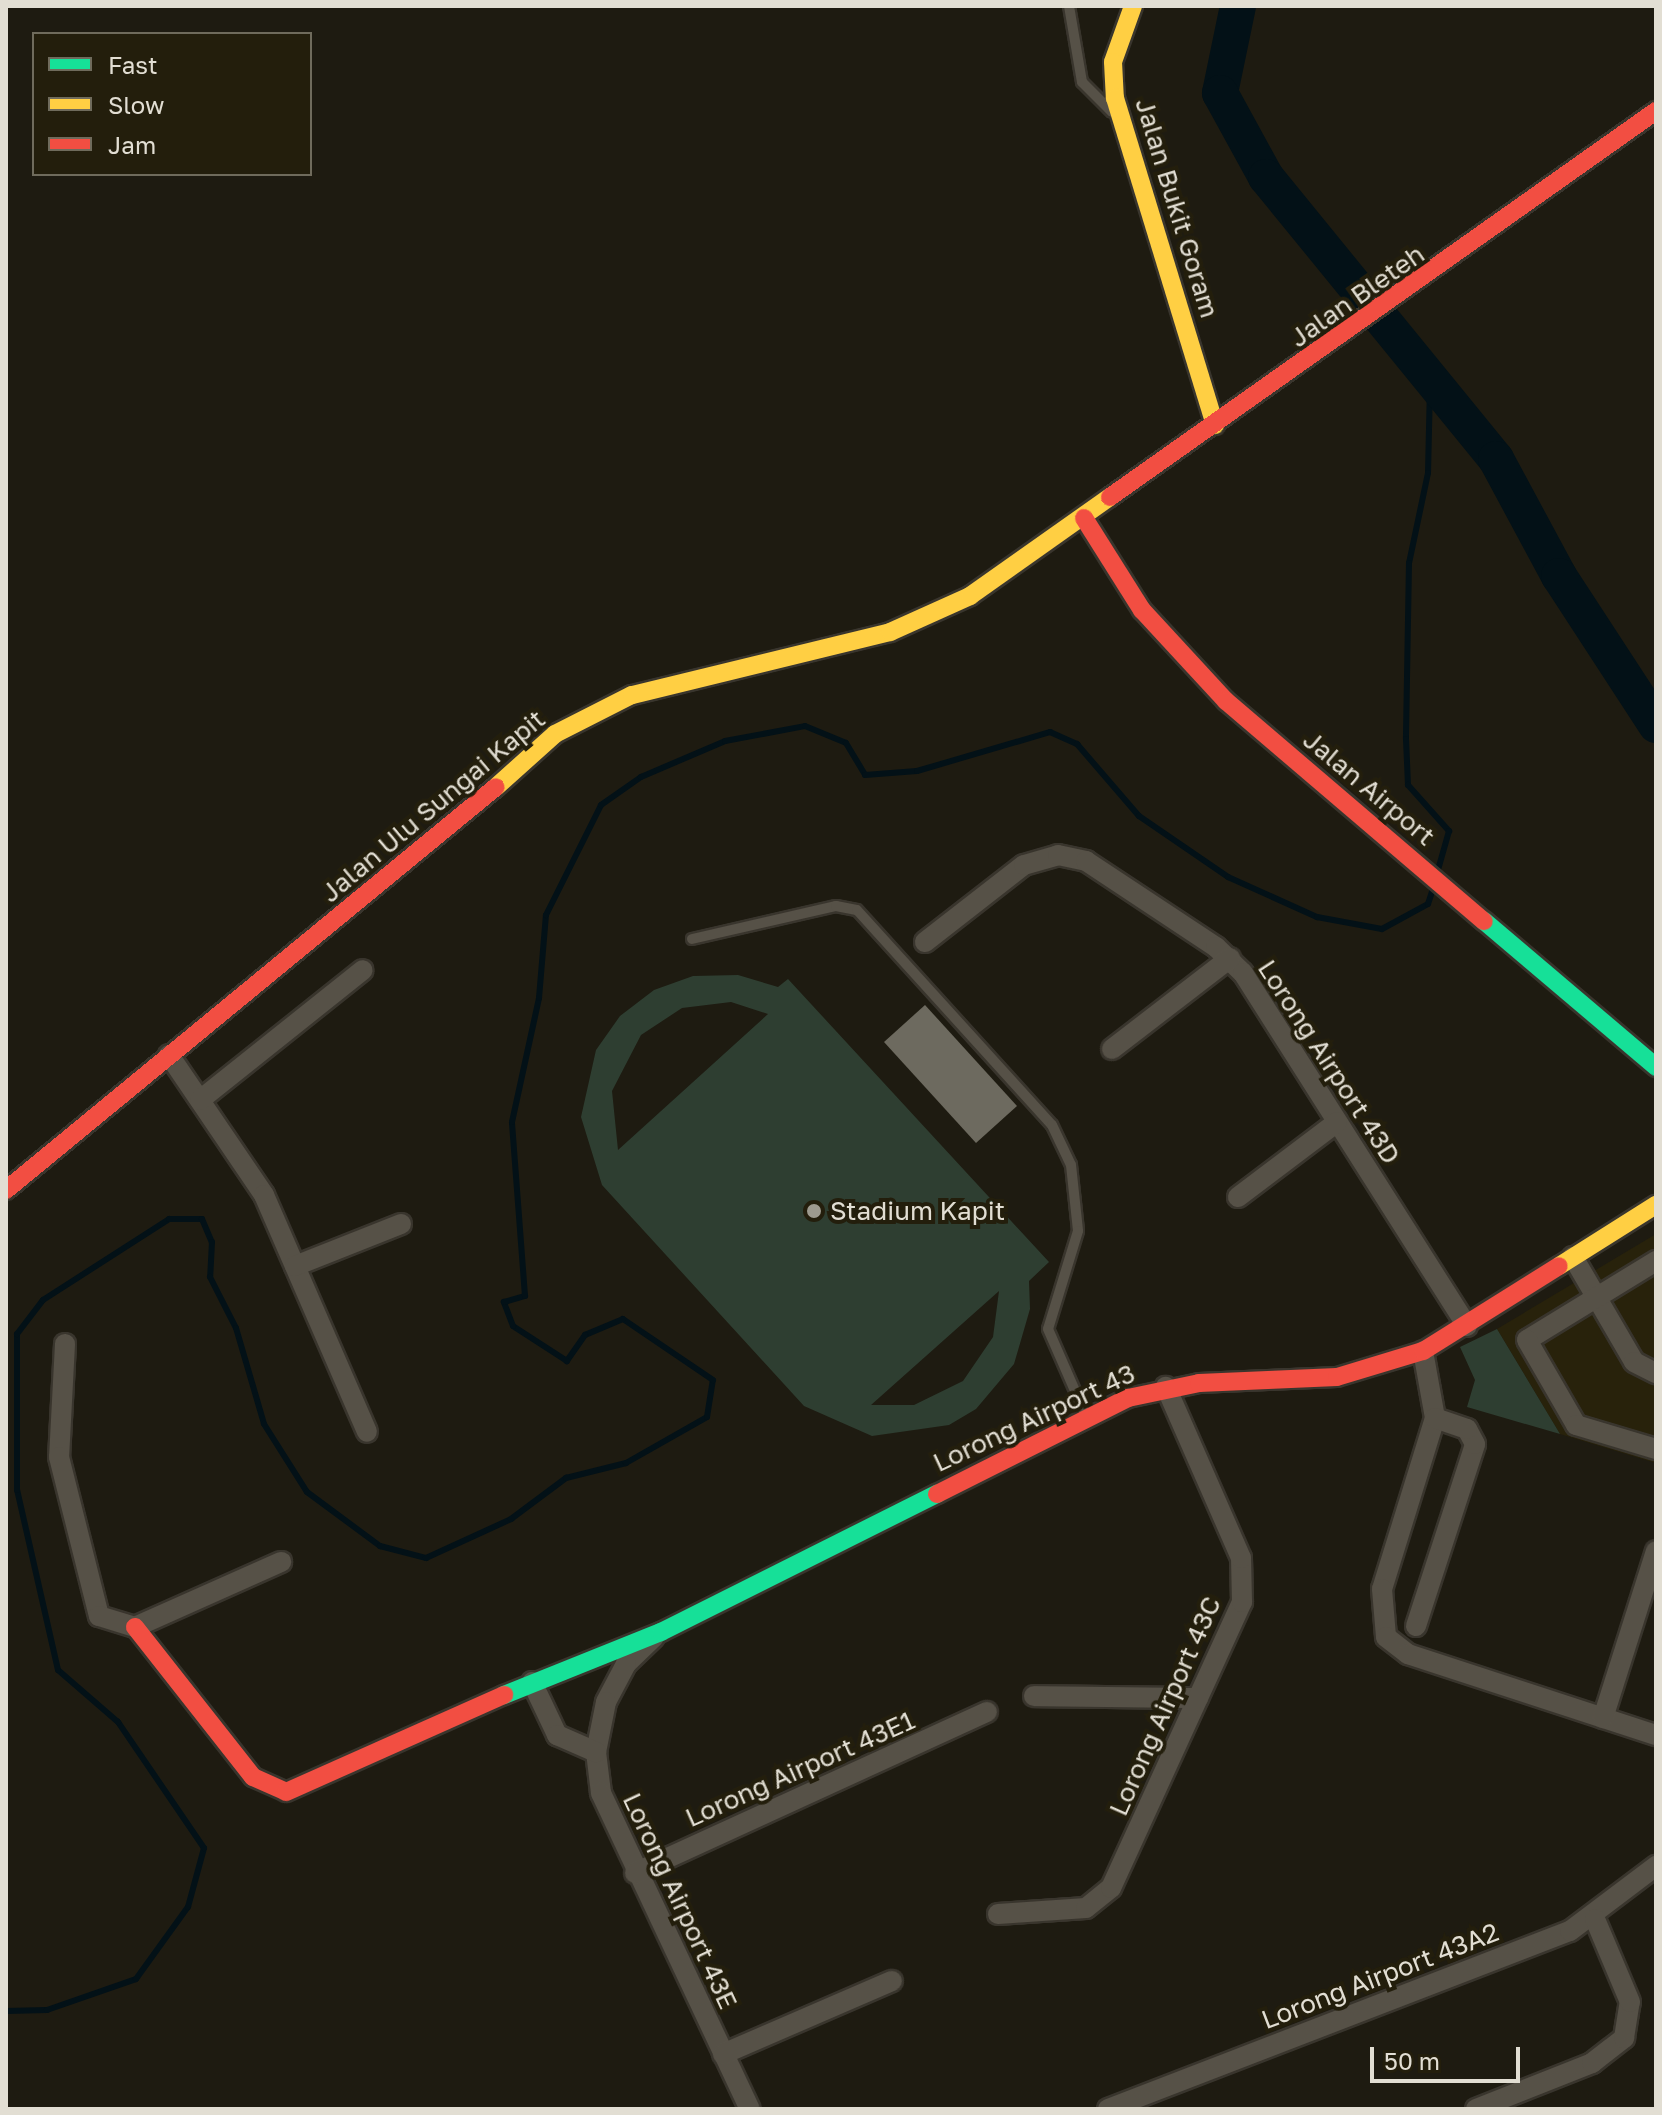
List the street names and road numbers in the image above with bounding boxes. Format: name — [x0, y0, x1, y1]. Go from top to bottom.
street label: Jalan Bukit Goram — [1129, 94, 1225, 322]
street label: Jalan Bleteh — [1284, 238, 1430, 354]
street label: Jalan Ulu Sungai Kapit — [315, 703, 551, 909]
street label: Jalan Airport — [1297, 724, 1441, 852]
street label: Lorong Airport 43D — [1251, 954, 1407, 1170]
street label: Lorong Airport 43 — [928, 1358, 1140, 1478]
street label: Lorong Airport 43C — [1103, 1592, 1227, 1820]
street label: Lorong Airport 43E1 — [681, 1704, 919, 1834]
street label: Lorong Airport 43E — [616, 1788, 744, 2014]
street label: Lorong Airport 43A2 — [1257, 1916, 1503, 2036]

